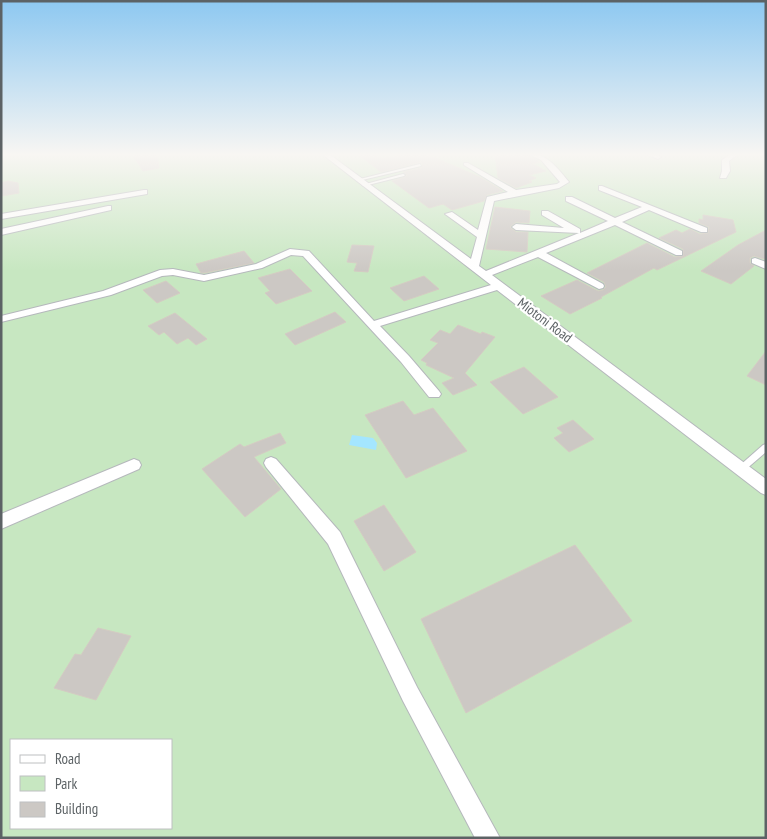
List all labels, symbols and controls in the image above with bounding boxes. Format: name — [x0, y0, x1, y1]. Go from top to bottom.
street label: Miotoni Road — [514, 294, 576, 346]
legend — [10, 739, 172, 829]
text: Road — [55, 749, 81, 768]
text: Park — [55, 774, 77, 793]
text: Building — [55, 799, 98, 818]

